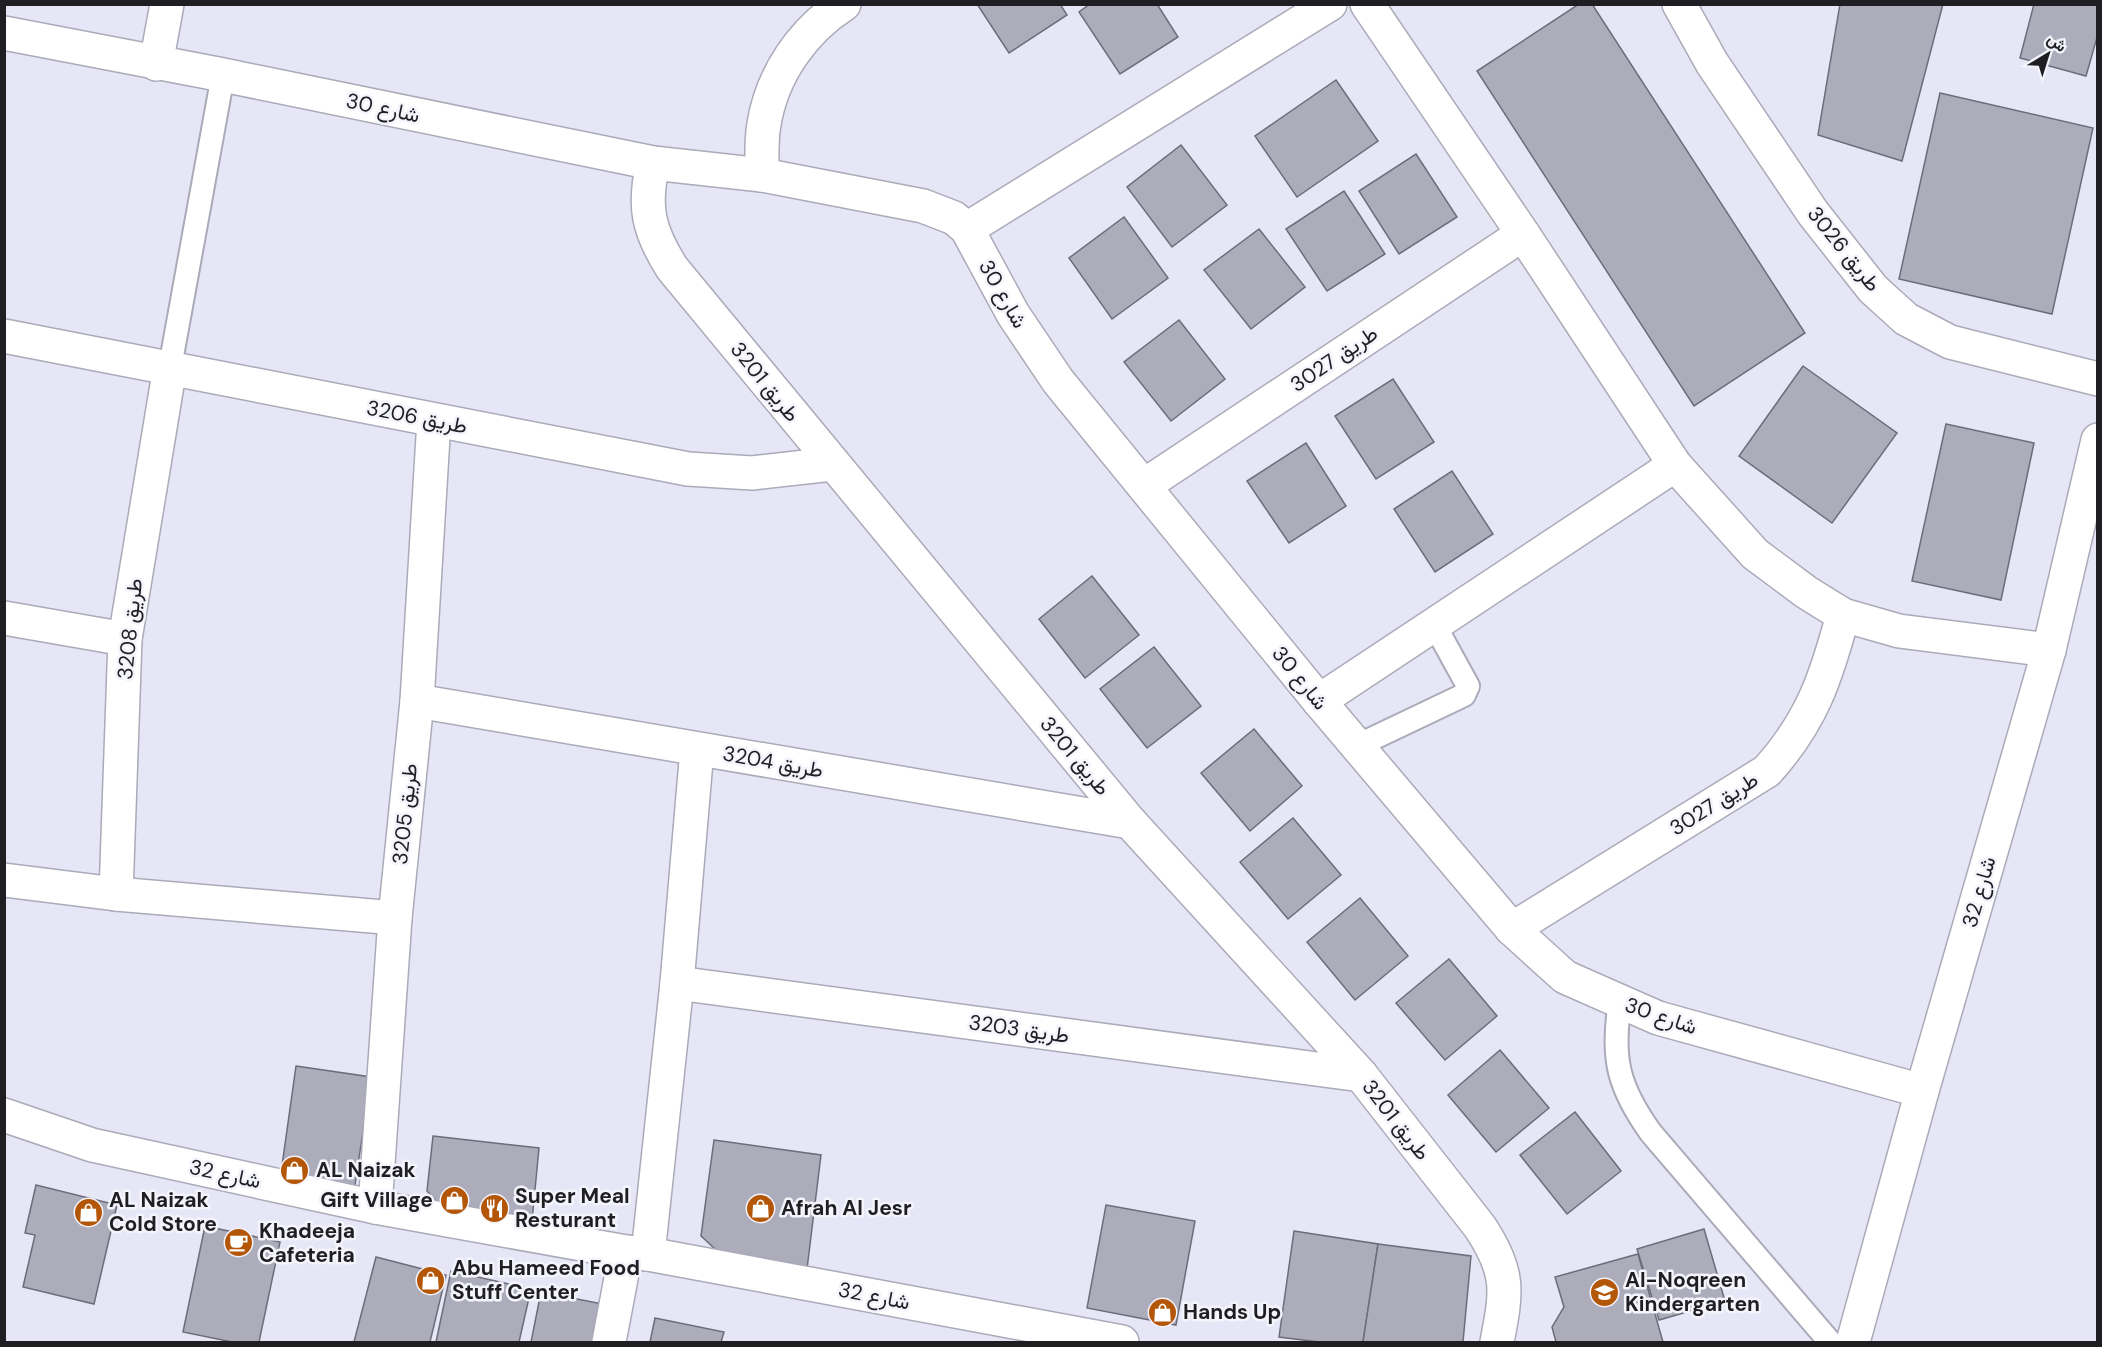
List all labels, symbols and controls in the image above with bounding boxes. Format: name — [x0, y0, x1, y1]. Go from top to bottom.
north arrow — [2018, 24, 2078, 84]
text: ش — [2043, 28, 2071, 57]
street label: شارع 30 — [344, 87, 422, 129]
street label: طريق 3026 — [1801, 201, 1887, 297]
street label: شارع 30 — [972, 255, 1034, 333]
street label: طريق 3027 — [1285, 320, 1383, 398]
street label: طريق 3201 — [724, 336, 806, 428]
street label: طريق 3206 — [364, 394, 470, 440]
street label: طريق 3208 — [111, 577, 149, 681]
street label: شارع 30 — [1266, 640, 1334, 716]
street label: طريق 3201 — [1034, 710, 1116, 802]
street label: طريق 3204 — [721, 739, 825, 785]
street label: طريق 3205 — [386, 762, 424, 866]
street label: طريق 3027 — [1664, 766, 1764, 842]
street label: شارع 32 — [1956, 853, 2002, 931]
street label: شارع 30 — [1621, 991, 1701, 1041]
street label: طريق 3203 — [967, 1008, 1071, 1050]
street label: طريق 3201 — [1356, 1074, 1436, 1166]
street label: شارع 32 — [187, 1153, 263, 1195]
shop icon: AL Naizak — [279, 1154, 311, 1186]
place label: AL Naizak — [316, 1156, 416, 1184]
place label: Super Meal Resturant — [515, 1182, 630, 1234]
shop icon: Gift Village — [438, 1184, 470, 1216]
place label: AL Naizak Cold Store — [109, 1186, 217, 1238]
place label: Gift Village — [320, 1186, 433, 1214]
restaurant icon: Super Meal Resturant — [478, 1192, 510, 1224]
shop icon: Afrah Al Jesr — [744, 1192, 776, 1224]
place label: Afrah Al Jesr — [781, 1194, 912, 1222]
shop icon: AL Naizak Cold Store — [72, 1196, 104, 1228]
place label: Khadeeja Cafeteria — [259, 1217, 355, 1269]
cafe icon: Khadeeja Cafeteria — [222, 1227, 254, 1259]
place label: Abu Hameed Food Stuff Center — [452, 1254, 640, 1306]
shop icon: Abu Hameed Food Stuff Center — [415, 1264, 447, 1296]
place label: Al-Noqreen Kindergarten — [1625, 1266, 1760, 1318]
street label: شارع 32 — [836, 1275, 912, 1317]
school or university icon: Al-Noqreen Kindergarten — [1588, 1276, 1620, 1308]
shop icon: Hands Up — [1146, 1296, 1178, 1328]
place label: Hands Up — [1183, 1298, 1281, 1326]

